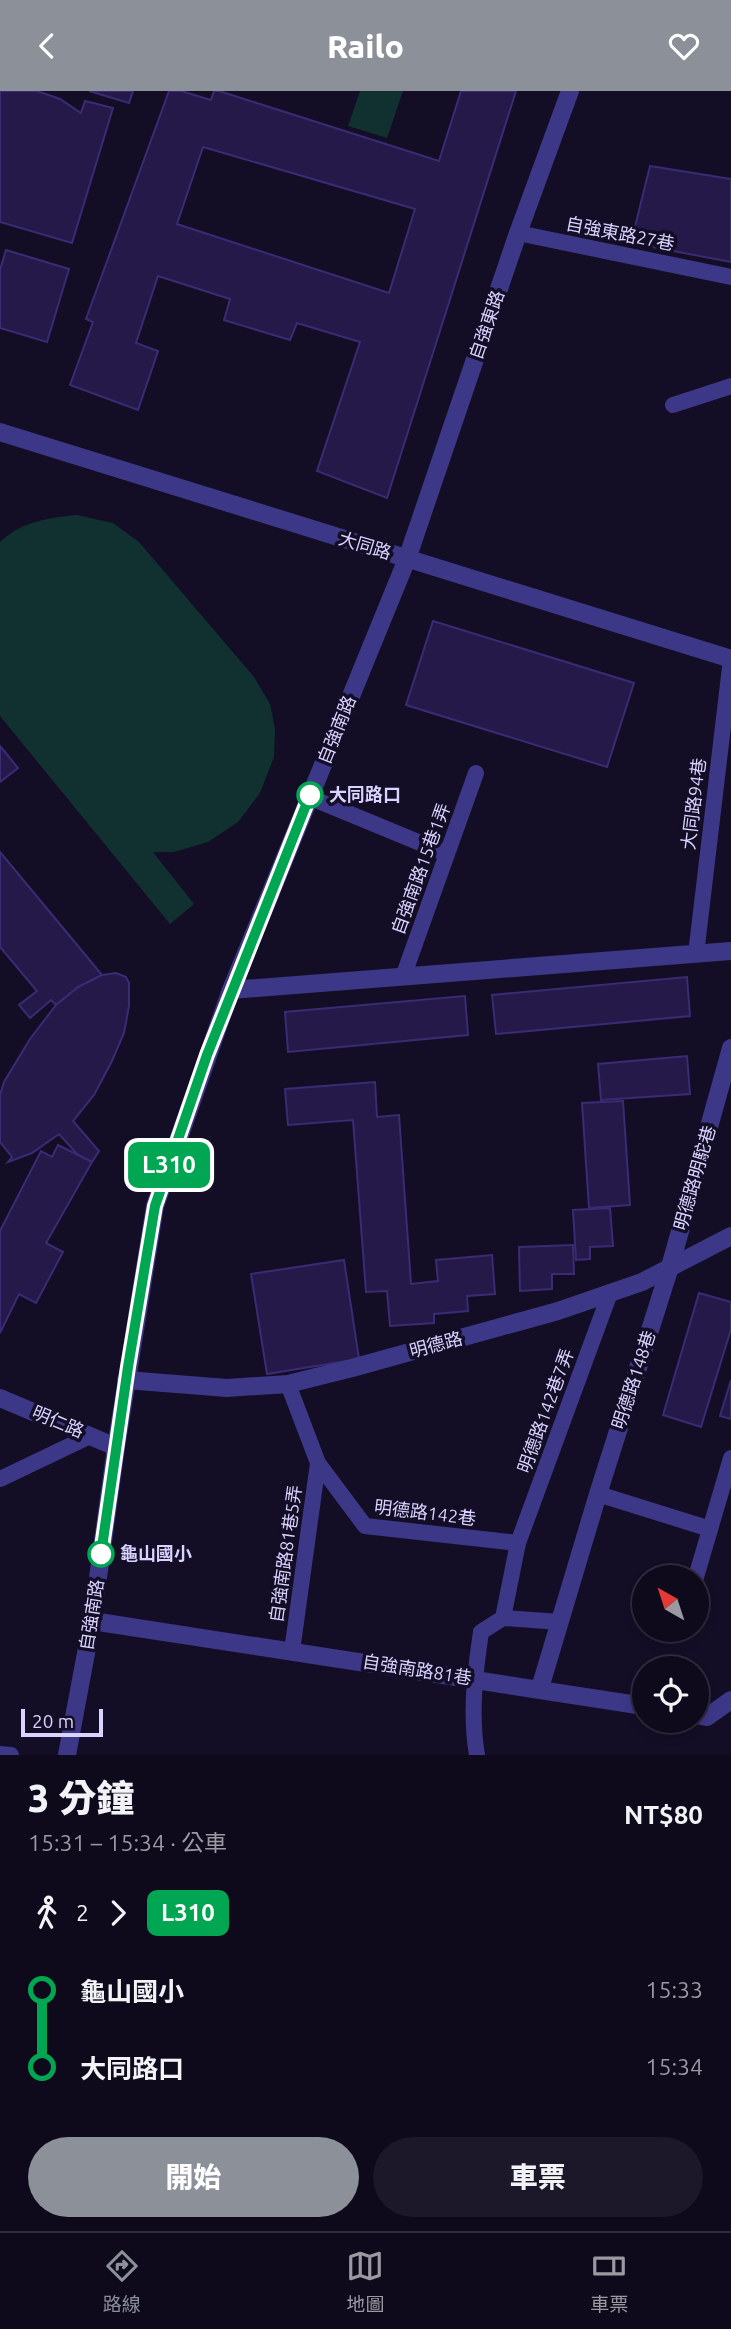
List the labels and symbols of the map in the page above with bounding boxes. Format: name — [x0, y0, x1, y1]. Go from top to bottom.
street label: 自強東路27巷 — [564, 213, 676, 253]
street label: 自強東路 — [465, 287, 507, 362]
street label: 大同路 — [337, 528, 394, 563]
street label: 自強南路 — [313, 693, 359, 767]
street label: 大同路94巷 — [677, 757, 709, 851]
marker: 大同路口 — [297, 782, 323, 808]
place label: 大同路口 — [329, 784, 401, 804]
street label: 自強南路15巷1弄 — [387, 800, 453, 937]
street label: 明德路明駝巷 — [670, 1123, 719, 1232]
line badge: L310 — [120, 1142, 218, 1188]
street label: 明德路 — [407, 1327, 464, 1361]
street label: 明德路148巷 — [608, 1328, 658, 1432]
street label: 明德路142巷7弄 — [513, 1346, 577, 1475]
street label: 明仁路 — [30, 1401, 87, 1441]
street label: 自強南路81巷5弄 — [265, 1484, 305, 1624]
street label: 明德路142巷 — [373, 1496, 477, 1528]
marker: 龜山國小 — [88, 1541, 114, 1567]
place label: 龜山國小 — [120, 1543, 192, 1563]
north arrow — [632, 1565, 709, 1641]
street label: 自強南路 — [76, 1578, 107, 1652]
street label: 自強南路81巷 — [361, 1651, 473, 1688]
scale bar — [21, 1706, 103, 1738]

